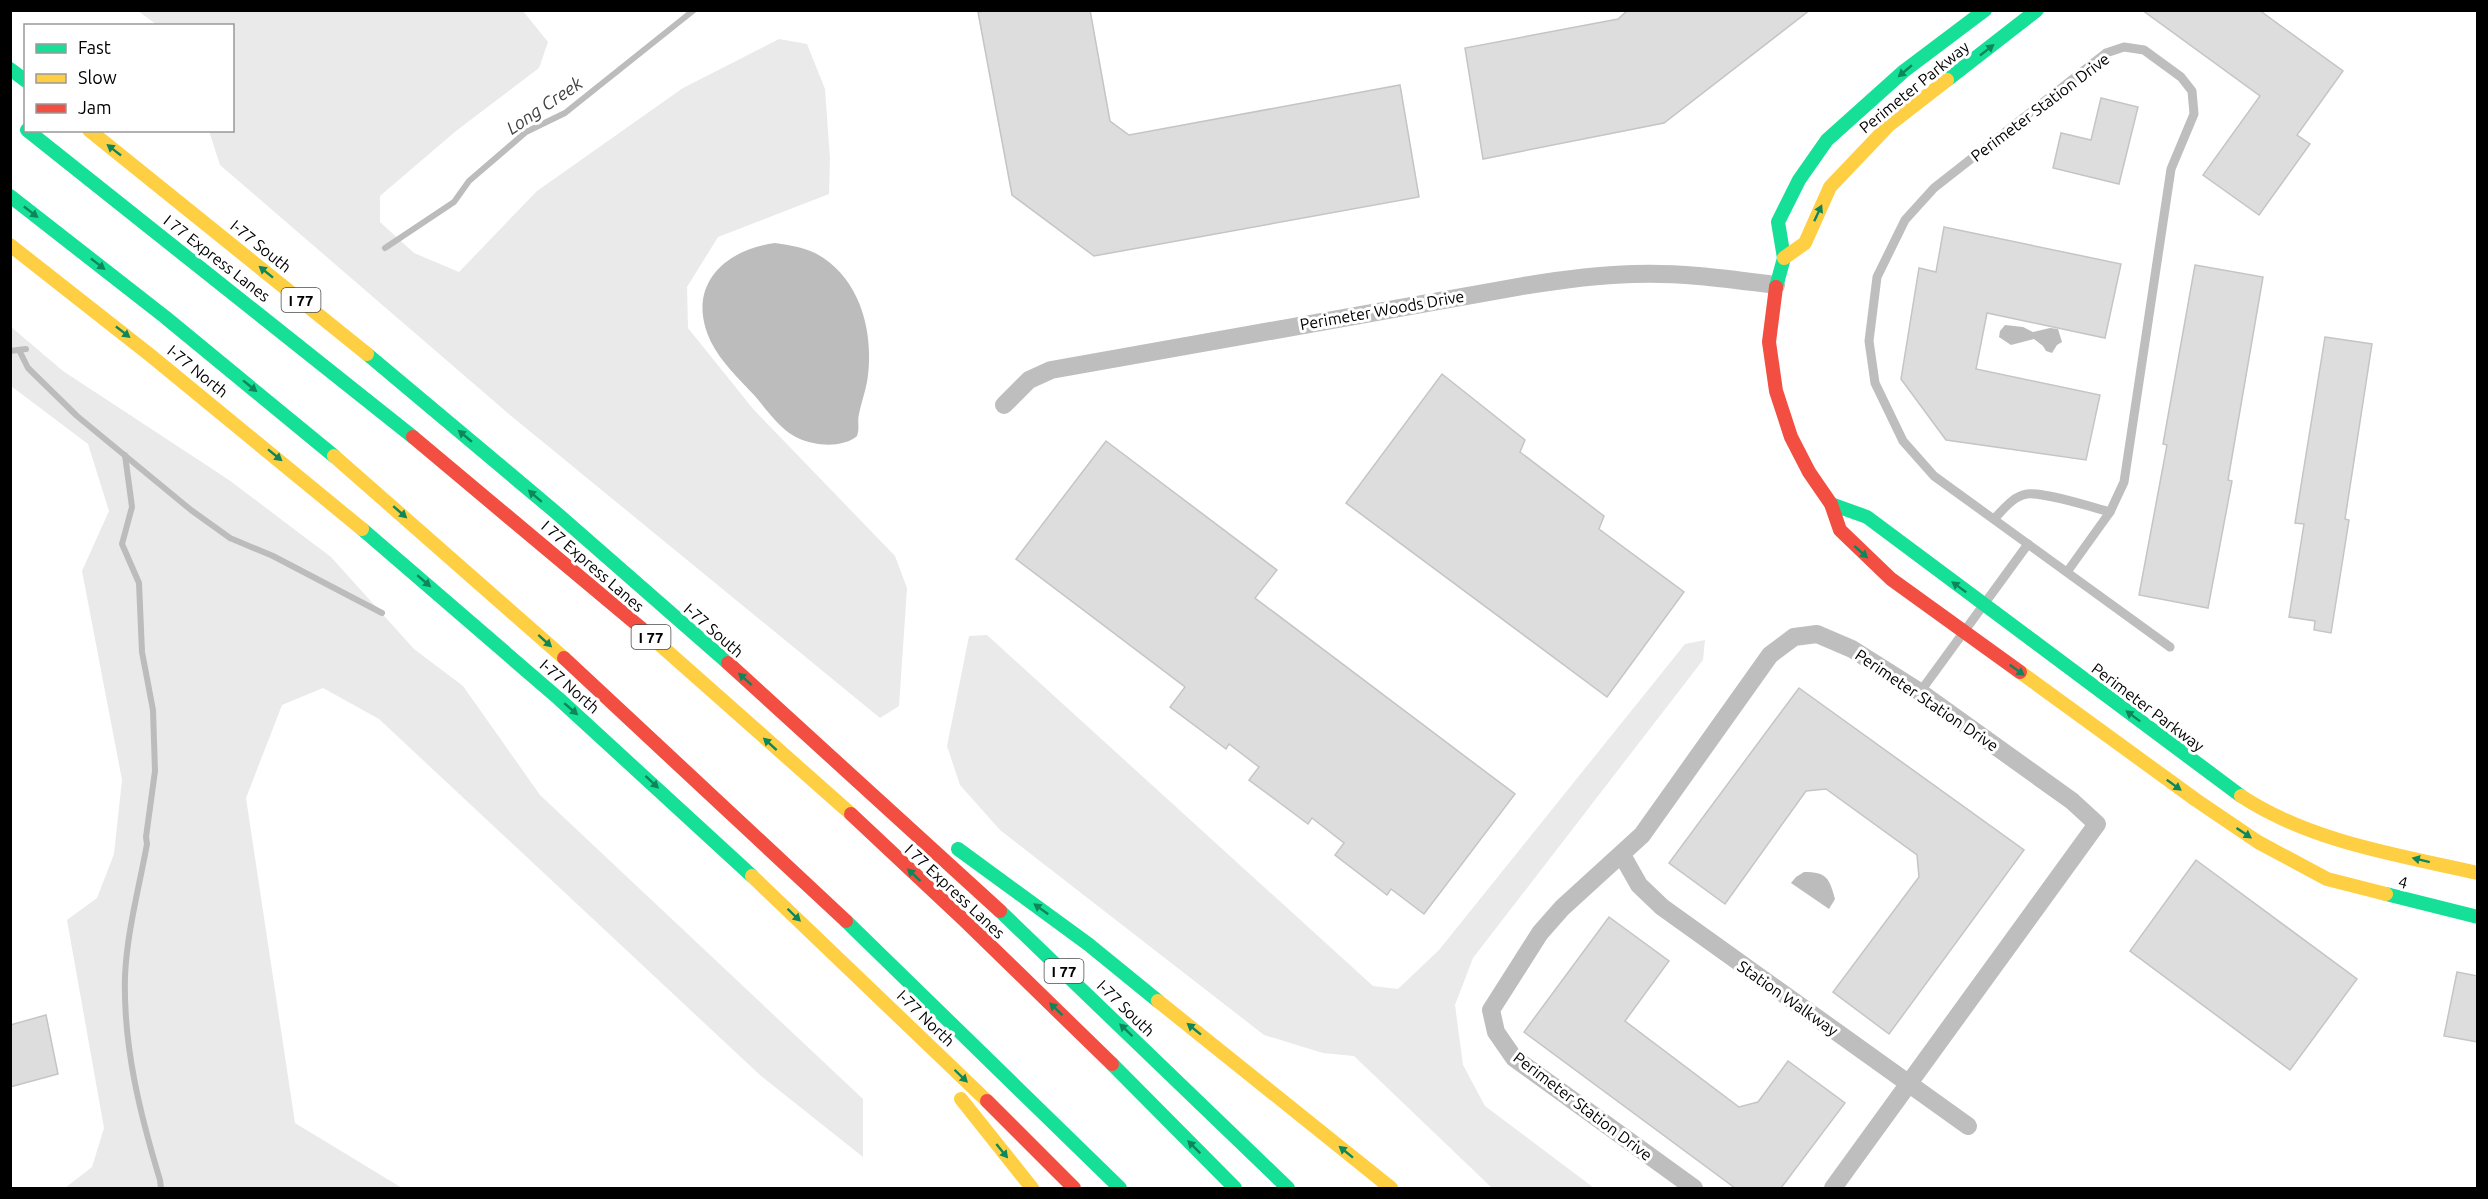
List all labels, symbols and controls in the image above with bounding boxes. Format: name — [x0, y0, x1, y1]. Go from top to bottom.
legend — [24, 24, 234, 132]
text: Fast — [78, 37, 111, 57]
street label: Perimeter Parkway — [1856, 37, 1973, 137]
one-way arrow — [1979, 45, 1994, 57]
street label: Perimeter Station Drive — [1967, 49, 2113, 165]
one-way arrow — [1897, 65, 1913, 78]
text: Slow — [78, 67, 117, 87]
water label: Long Creek — [502, 72, 586, 138]
text: Jam — [78, 97, 112, 117]
one-way arrow — [106, 143, 122, 156]
one-way arrow — [1814, 205, 1823, 222]
one-way arrow — [24, 206, 39, 218]
street label: I 77 Express Lanes — [160, 211, 274, 305]
street label: I-77 South — [227, 216, 295, 276]
one-way arrow — [90, 258, 106, 271]
one-way arrow — [258, 265, 274, 278]
street label: Perimeter Woods Drive — [1298, 287, 1466, 333]
road number: I 77 — [282, 288, 320, 312]
one-way arrow — [115, 326, 131, 339]
street label: I-77 North — [164, 341, 232, 401]
one-way arrow — [242, 379, 257, 392]
one-way arrow — [457, 430, 473, 443]
one-way arrow — [267, 448, 282, 461]
one-way arrow — [528, 490, 543, 503]
one-way arrow — [392, 505, 408, 518]
street label: I 77 Express Lanes — [538, 517, 648, 615]
one-way arrow — [1854, 545, 1869, 559]
one-way arrow — [416, 574, 432, 587]
one-way arrow — [1952, 581, 1968, 593]
street label: I-77 South — [681, 599, 747, 661]
road number: I 77 — [632, 625, 670, 649]
one-way arrow — [537, 634, 552, 647]
street label: Perimeter Station Drive — [1852, 645, 2002, 755]
street label: I-77 North — [537, 655, 603, 717]
street label: Perimeter Parkway — [2088, 659, 2208, 755]
one-way arrow — [2009, 663, 2024, 675]
one-way arrow — [738, 673, 753, 686]
one-way arrow — [563, 702, 578, 715]
one-way arrow — [2125, 710, 2141, 722]
one-way arrow — [763, 737, 778, 751]
one-way arrow — [644, 774, 658, 788]
one-way arrow — [2167, 778, 2182, 790]
one-way arrow — [2236, 828, 2252, 839]
street label: I 77 Express Lanes — [901, 840, 1009, 942]
one-way arrow — [2411, 854, 2430, 864]
one-way arrow — [907, 868, 922, 882]
street label: 4 — [2396, 872, 2410, 892]
one-way arrow — [1033, 903, 1049, 915]
one-way arrow — [787, 907, 801, 921]
street label: Station Walkway — [1734, 957, 1842, 1040]
road number: I 77 — [1044, 959, 1084, 983]
street label: I-77 South — [1094, 976, 1158, 1040]
street label: I-77 North — [894, 986, 958, 1050]
one-way arrow — [1049, 1003, 1063, 1017]
one-way arrow — [1186, 1023, 1202, 1036]
one-way arrow — [1119, 1024, 1134, 1037]
street label: Perimeter Station Drive — [1510, 1048, 1656, 1164]
one-way arrow — [953, 1068, 967, 1082]
one-way arrow — [1187, 1139, 1201, 1154]
one-way arrow — [996, 1143, 1009, 1159]
one-way arrow — [1338, 1145, 1354, 1158]

